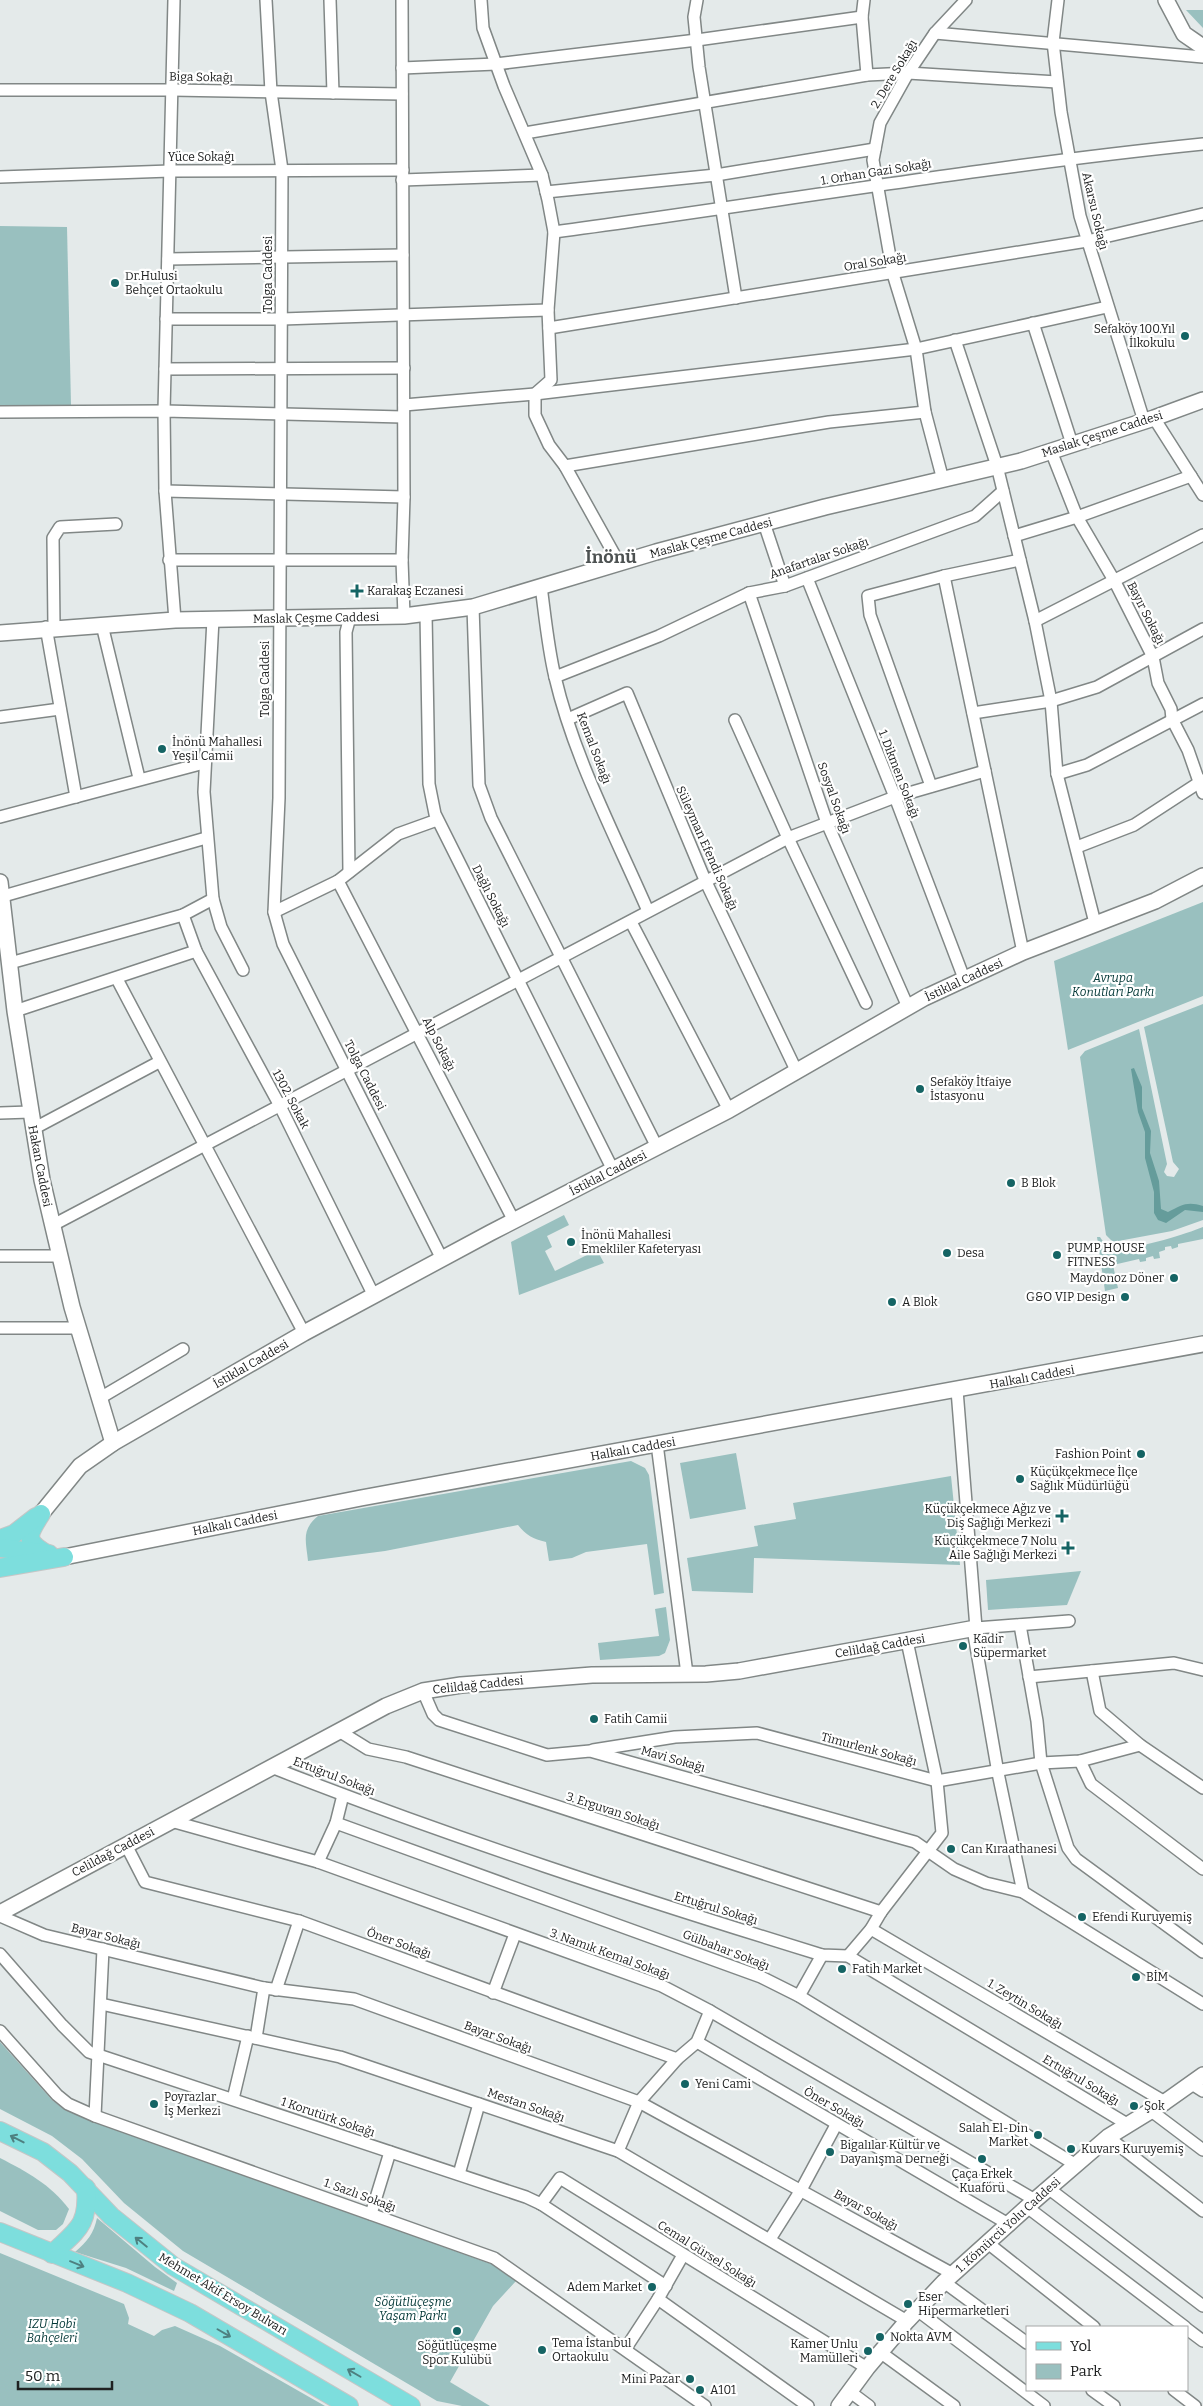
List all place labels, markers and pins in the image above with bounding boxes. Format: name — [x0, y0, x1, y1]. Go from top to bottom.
place label: Dr.Hulusi Behçet Ortaokulu — [125, 269, 223, 297]
marker: Dr.Hulusi Behçet Ortaokulu — [109, 277, 121, 289]
place label: Sefaköy 100.Yıl İlkokulu — [1094, 322, 1176, 350]
marker: Sefaköy 100.Yıl İlkokulu — [1179, 330, 1191, 342]
place label: Karakaş Eczanesi — [367, 584, 464, 598]
marker: Karakaş Eczanesi — [351, 585, 363, 597]
place label: İnönü Mahallesi Yeşil Camii — [172, 734, 262, 763]
marker: İnönü Mahallesi Yeşil Camii — [156, 743, 168, 755]
place label: Sefaköy İtfaiye İstasyonu — [930, 1074, 1011, 1103]
marker: Sefaköy İtfaiye İstasyonu — [914, 1083, 926, 1095]
place label: B Blok — [1021, 1176, 1056, 1190]
marker: B Blok — [1005, 1177, 1017, 1189]
place label: İnönü Mahallesi Emekliler Kafeteryası — [581, 1227, 701, 1256]
marker: İnönü Mahallesi Emekliler Kafeteryası — [565, 1236, 577, 1248]
place label: PUMP HOUSE FITNESS — [1067, 1241, 1145, 1269]
place label: Desa — [957, 1246, 985, 1260]
marker: Desa — [941, 1247, 953, 1259]
marker: PUMP HOUSE FITNESS — [1051, 1249, 1063, 1261]
place label: Maydonoz Döner — [1070, 1271, 1165, 1285]
marker: Maydonoz Döner — [1168, 1272, 1180, 1284]
place label: G&O VIP Design — [1026, 1290, 1115, 1304]
marker: G&O VIP Design — [1119, 1291, 1131, 1303]
place label: A Blok — [902, 1295, 938, 1309]
marker: A Blok — [886, 1296, 898, 1308]
place label: Fashion Point — [1055, 1447, 1132, 1461]
marker: Fashion Point — [1135, 1448, 1147, 1460]
place label: Küçükçekmece İlçe Sağlık Müdürlüğü — [1030, 1464, 1138, 1493]
marker: Küçükçekmece İlçe Sağlık Müdürlüğü — [1014, 1473, 1026, 1485]
place label: Küçükçekmece Ağız ve Diş Sağlığı Merkezi — [925, 1502, 1051, 1530]
marker: Küçükçekmece Ağız ve Diş Sağlığı Merkezi — [1055, 1509, 1069, 1523]
place label: Küçükçekmece 7 Nolu Aile Sağlığı Merkezi — [934, 1534, 1058, 1562]
marker: Küçükçekmece 7 Nolu Aile Sağlığı Merkezi — [1061, 1541, 1075, 1555]
place label: Kadir Süpermarket — [973, 1632, 1047, 1660]
marker: Kadir Süpermarket — [957, 1640, 969, 1652]
place label: Fatih Camii — [604, 1712, 668, 1726]
marker: Fatih Camii — [588, 1713, 600, 1725]
place label: Can Kıraathanesi — [961, 1842, 1057, 1856]
marker: Can Kıraathanesi — [945, 1843, 957, 1855]
place label: Efendi Kuruyemiş — [1092, 1910, 1192, 1924]
marker: Efendi Kuruyemiş — [1076, 1911, 1088, 1923]
place label: Fatih Market — [852, 1962, 923, 1976]
marker: Fatih Market — [836, 1963, 848, 1975]
place label: BİM — [1146, 1969, 1169, 1984]
marker: BİM — [1130, 1971, 1142, 1983]
place label: Yeni Cami — [695, 2077, 751, 2091]
marker: Yeni Cami — [679, 2078, 691, 2090]
place label: Poyrazlar İş Merkezi — [164, 2090, 221, 2118]
marker: Poyrazlar İş Merkezi — [148, 2098, 160, 2110]
place label: Şok — [1144, 2099, 1165, 2113]
marker: Şok — [1128, 2100, 1140, 2112]
place label: Salah El-Din Market — [959, 2121, 1029, 2149]
marker: Salah El-Din Market — [1032, 2129, 1044, 2141]
place label: Bigalılar Kültür ve Dayanışma Derneği — [840, 2138, 950, 2166]
place label: Kuvars Kuruyemiş — [1081, 2142, 1184, 2156]
marker: Kuvars Kuruyemiş — [1065, 2143, 1077, 2155]
marker: Bigalılar Kültür ve Dayanışma Derneği — [824, 2146, 836, 2158]
marker: Çaça Erkek Kuaförü — [976, 2153, 988, 2165]
place label: Çaça Erkek Kuaförü — [951, 2167, 1013, 2195]
place label: Adem Market — [567, 2280, 643, 2294]
marker: Adem Market — [646, 2281, 658, 2293]
place label: Eser Hipermarketleri — [918, 2290, 1009, 2318]
marker: Eser Hipermarketleri — [902, 2298, 914, 2310]
marker: Söğütlüçeşme Spor Kulübü — [451, 2325, 463, 2337]
place label: Nokta AVM — [890, 2330, 952, 2344]
marker: Nokta AVM — [874, 2331, 886, 2343]
place label: Tema İstanbul Ortaokulu — [552, 2335, 632, 2364]
place label: Kamer Unlu Mamülleri — [790, 2337, 859, 2365]
place label: Söğütlüçeşme Spor Kulübü — [417, 2339, 497, 2367]
marker: Tema İstanbul Ortaokulu — [536, 2344, 548, 2356]
marker: Kamer Unlu Mamülleri — [862, 2345, 874, 2357]
place label: Mini Pazar — [621, 2372, 681, 2386]
marker: Mini Pazar — [684, 2373, 696, 2385]
place label: A101 — [710, 2383, 736, 2397]
marker: A101 — [694, 2384, 706, 2396]

